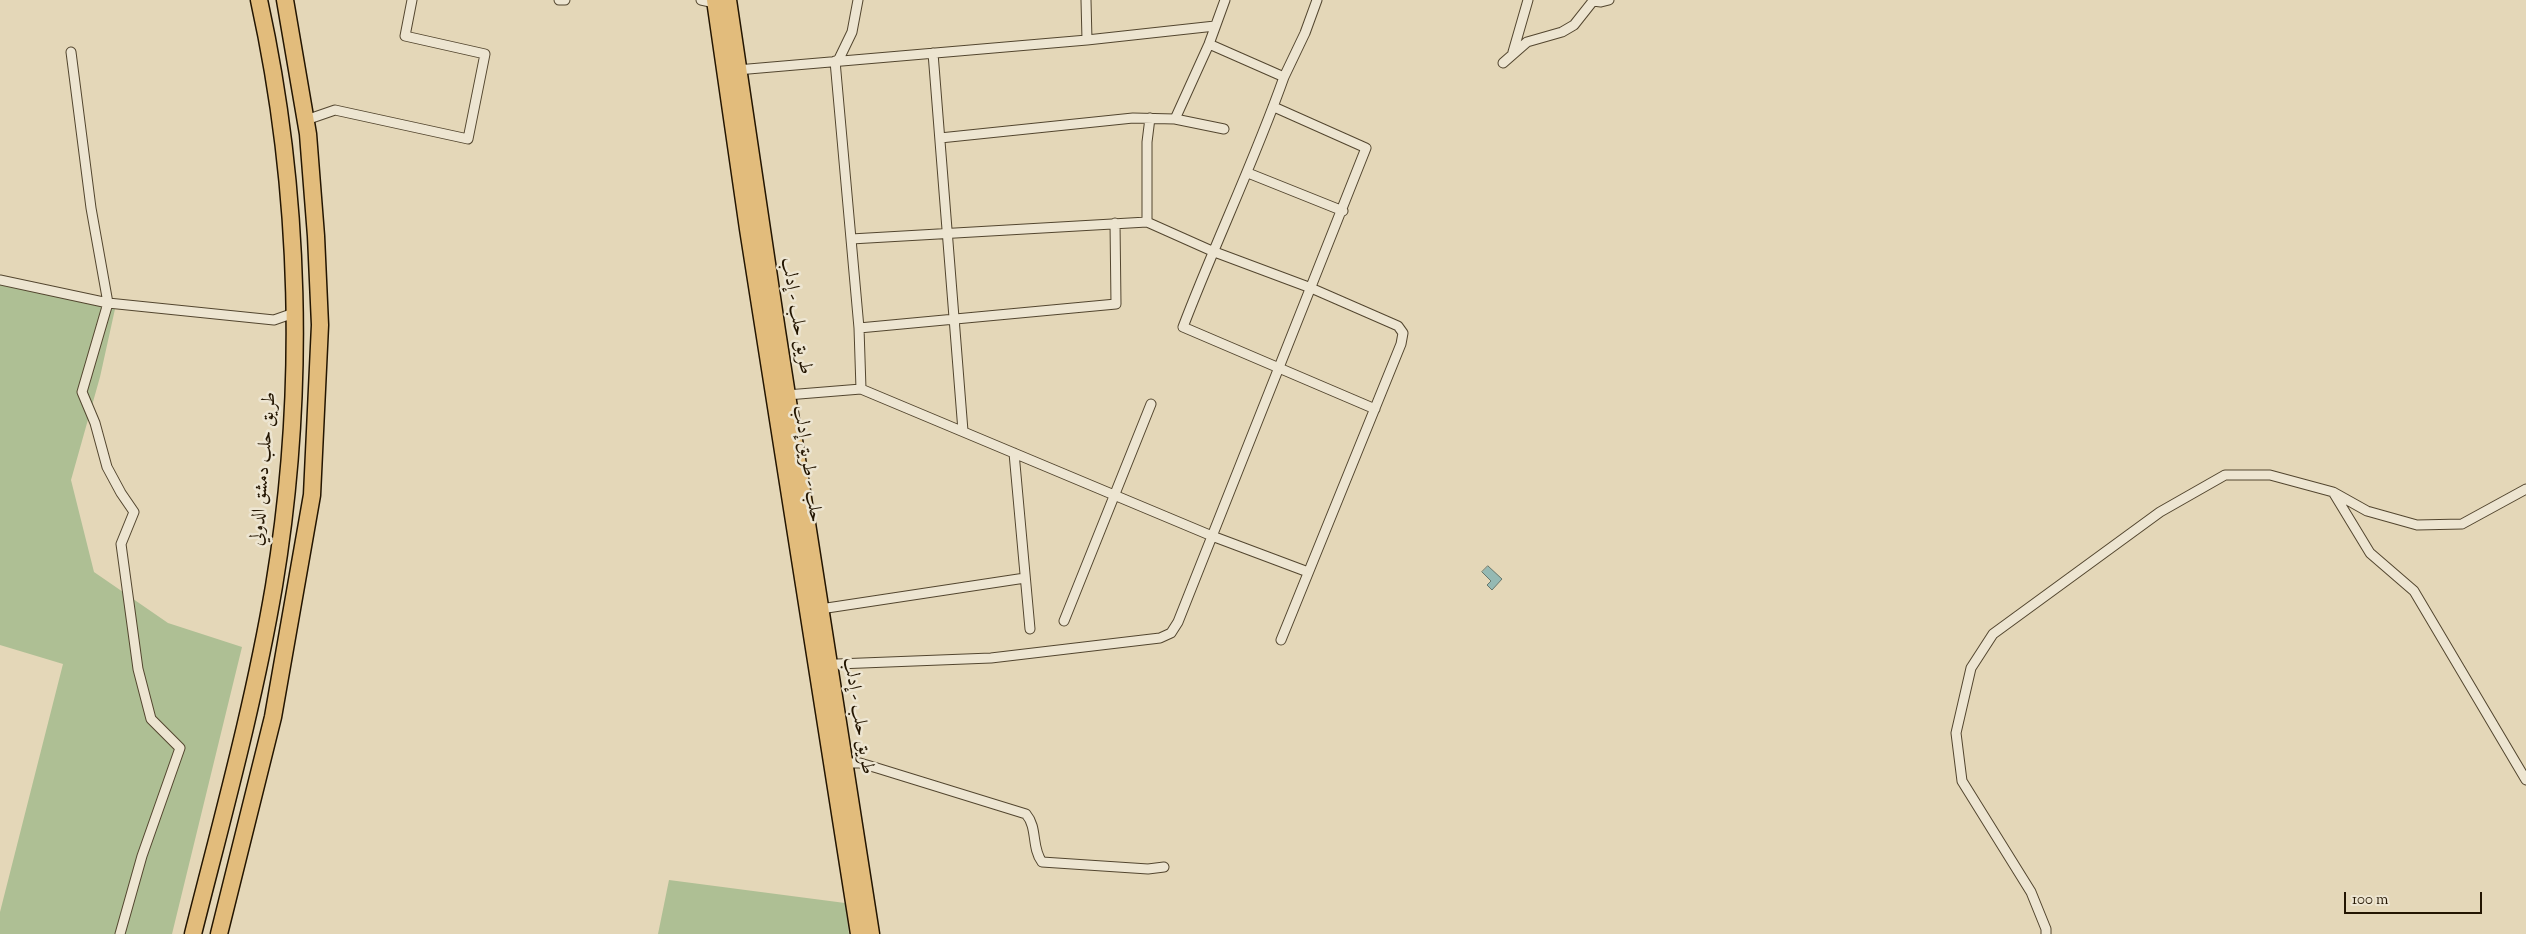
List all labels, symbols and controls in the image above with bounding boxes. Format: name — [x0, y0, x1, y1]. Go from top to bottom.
street label: طريق حلب - إدلب — [774, 256, 816, 376]
street label: طريق حلب دمشق الدولي — [247, 391, 283, 547]
street label: حلب - طريق إدلب — [786, 404, 826, 524]
street label: طريق حلب - إدلب — [836, 656, 878, 776]
scale bar — [2346, 882, 2484, 914]
text: 100 m — [2352, 890, 2388, 911]

